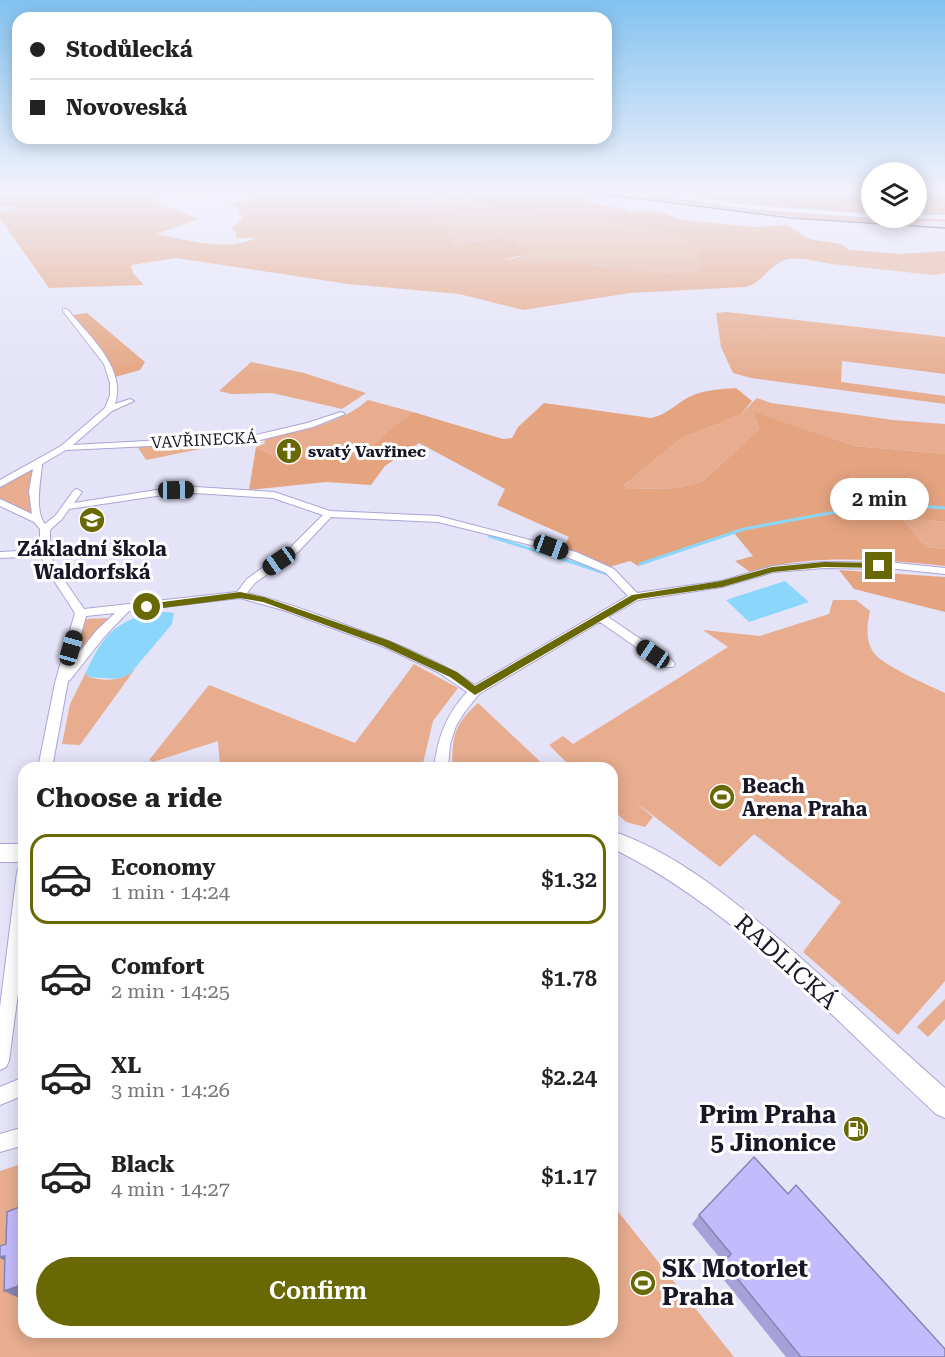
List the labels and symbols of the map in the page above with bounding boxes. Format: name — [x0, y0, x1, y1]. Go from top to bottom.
street label: VAVŘINECKÁ — [150, 428, 258, 452]
church icon: svatý Vavřinec — [274, 436, 304, 466]
place label: svatý Vavřinec — [308, 442, 426, 461]
callout: 2 min — [830, 479, 928, 521]
car — [158, 481, 194, 499]
school or university icon: Základní škola Waldorfská — [77, 505, 107, 535]
car — [531, 532, 571, 562]
place label: Základní škola Waldorfská — [17, 537, 167, 584]
car — [259, 543, 299, 579]
route end — [865, 552, 892, 579]
route start — [133, 593, 160, 620]
car — [57, 628, 85, 668]
car — [633, 636, 673, 672]
place label: Beach Arena Praha — [742, 774, 867, 821]
sports icon: Beach Arena Praha — [707, 782, 737, 812]
street label: RADLICKÁ — [729, 908, 844, 1015]
place label: Prim Praha 5 Jinonice — [699, 1101, 836, 1157]
fuel station icon: Prim Praha 5 Jinonice — [841, 1114, 871, 1144]
place label: SK Motorlet Praha — [662, 1255, 808, 1311]
sports icon: SK Motorlet Praha — [628, 1268, 658, 1298]

